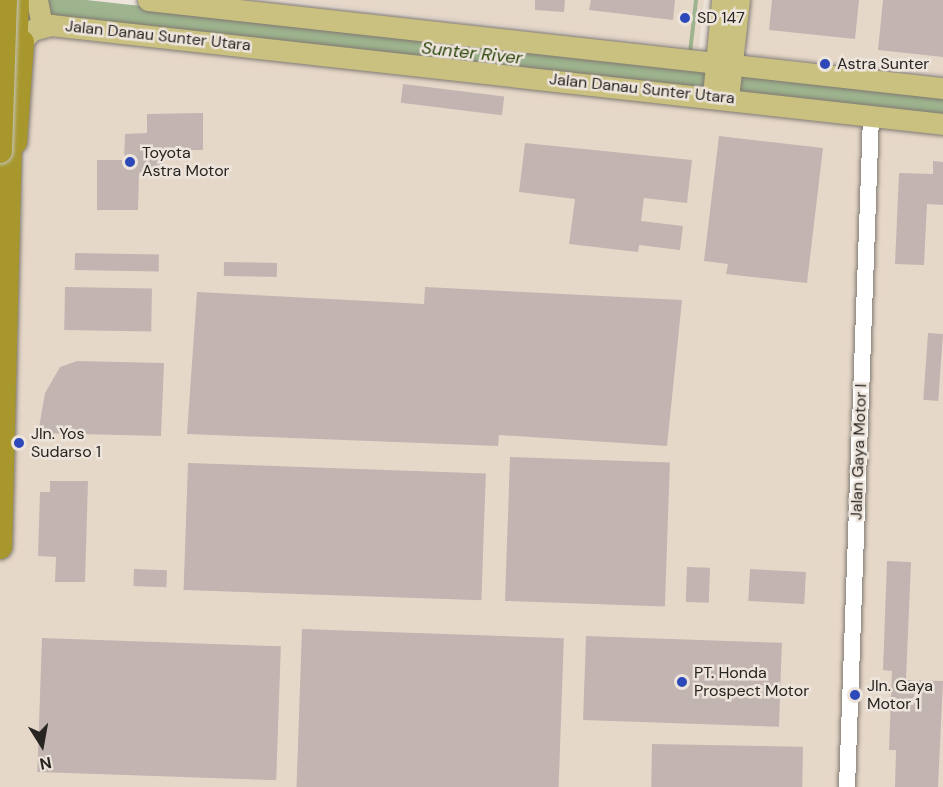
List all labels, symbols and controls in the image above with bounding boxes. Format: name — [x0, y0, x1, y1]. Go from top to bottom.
place label: SD 147 — [697, 8, 745, 28]
marker: SD 147 — [678, 11, 692, 25]
street label: Jalan Danau Sunter Utara — [64, 17, 252, 55]
water label: Sunter River — [421, 37, 523, 69]
place label: Astra Sunter — [837, 54, 929, 74]
marker: Astra Sunter — [818, 57, 832, 71]
street label: Jalan Danau Sunter Utara — [548, 70, 736, 108]
place label: Toyota Astra Motor — [142, 143, 230, 181]
marker: Toyota Astra Motor — [123, 155, 137, 169]
street label: Jalan Gaya Motor I — [847, 383, 871, 521]
place label: Jln. Yos Sudarso 1 — [31, 424, 101, 462]
marker: Jln. Yos Sudarso 1 — [12, 436, 26, 450]
place label: PT. Honda Prospect Motor — [694, 663, 809, 701]
marker: PT. Honda Prospect Motor — [675, 675, 689, 689]
place label: Jln. Gaya Motor 1 — [867, 676, 933, 714]
marker: Jln. Gaya Motor 1 — [848, 688, 862, 702]
north arrow — [12, 715, 72, 775]
text: N — [38, 752, 53, 775]

